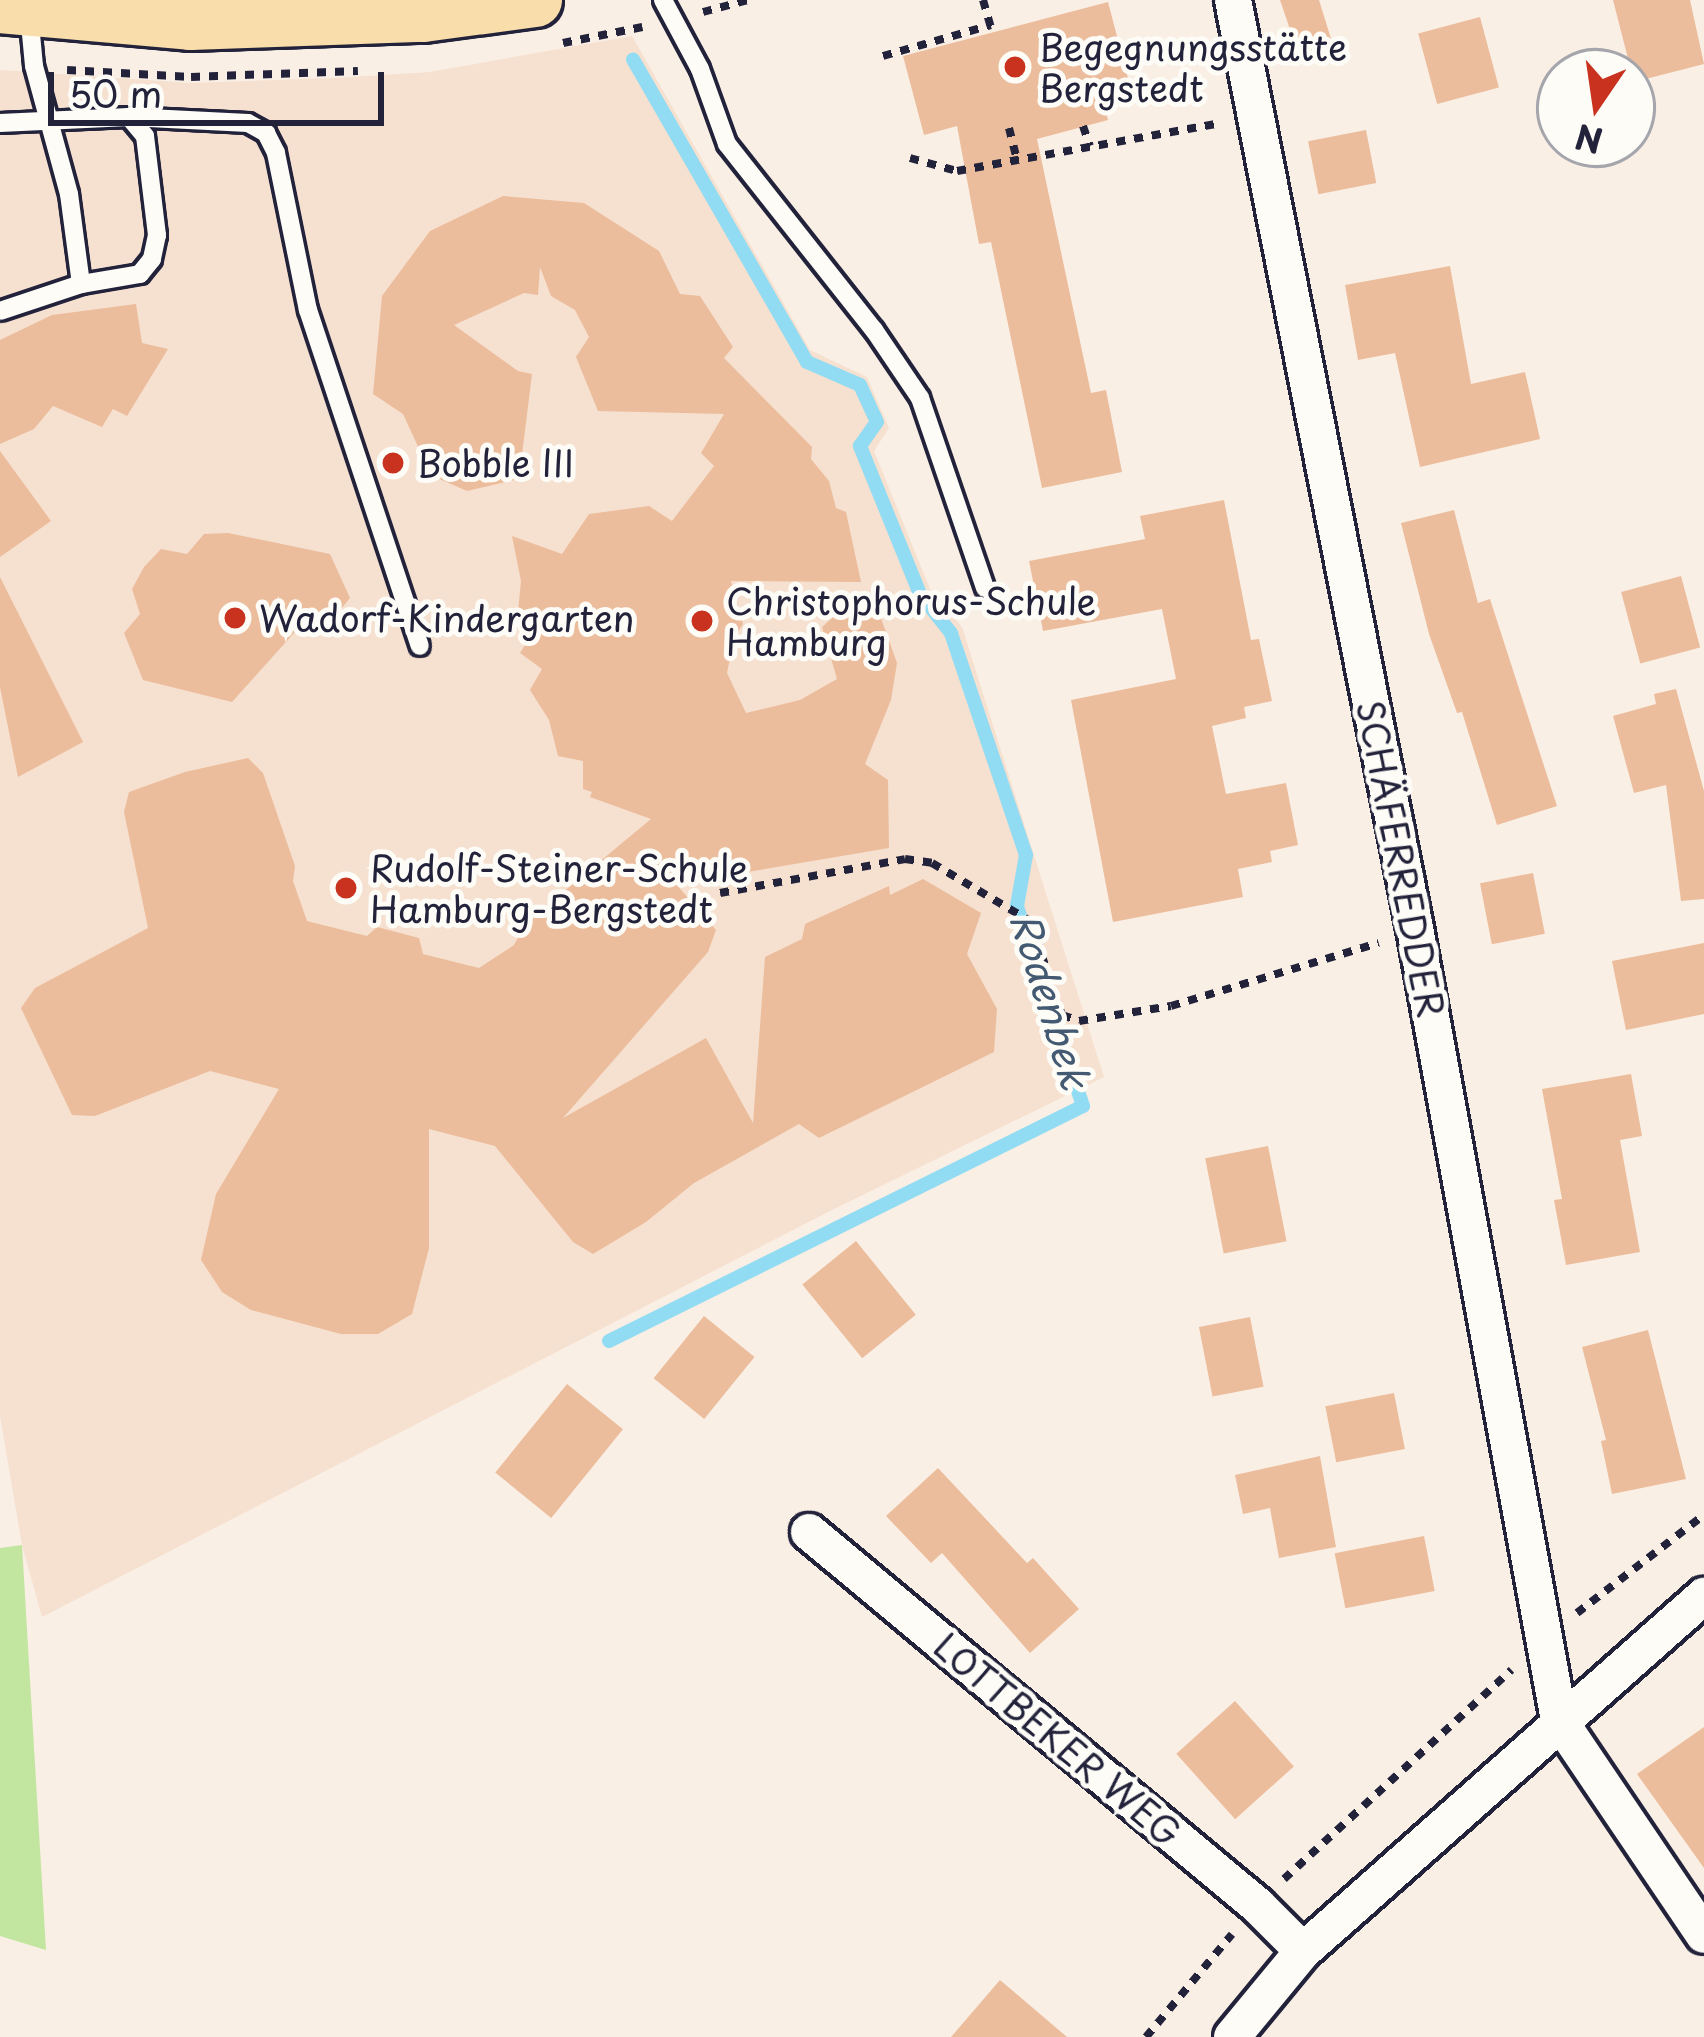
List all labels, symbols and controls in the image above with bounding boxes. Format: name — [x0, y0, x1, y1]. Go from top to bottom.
place label: Begegnungsstätte Bergstedt — [1039, 24, 1347, 109]
scale bar — [54, 48, 390, 122]
north arrow — [1536, 48, 1656, 168]
marker: Begegnungsstätte Bergstedt — [1002, 54, 1028, 80]
text: 50 m — [69, 66, 162, 120]
text: N — [1570, 113, 1607, 167]
place label: Bobble III — [417, 441, 575, 485]
marker: Bobble III — [380, 450, 406, 476]
place label: Christophorus-Schule Hamburg — [726, 578, 1096, 663]
place label: Wadorf-Kindergarten — [259, 596, 634, 640]
marker: Wadorf-Kindergarten — [222, 605, 248, 631]
marker: Christophorus-Schule Hamburg — [689, 608, 715, 634]
street label: SCHÄFERREDDER — [1349, 697, 1453, 1021]
place label: Rudolf-Steiner-Schule Hamburg-Bergstedt — [370, 845, 748, 930]
marker: Rudolf-Steiner-Schule Hamburg-Bergstedt — [333, 875, 359, 901]
water label: Rodenbek — [1002, 906, 1100, 1094]
street label: LOTTBEKER WEG — [925, 1622, 1191, 1856]

